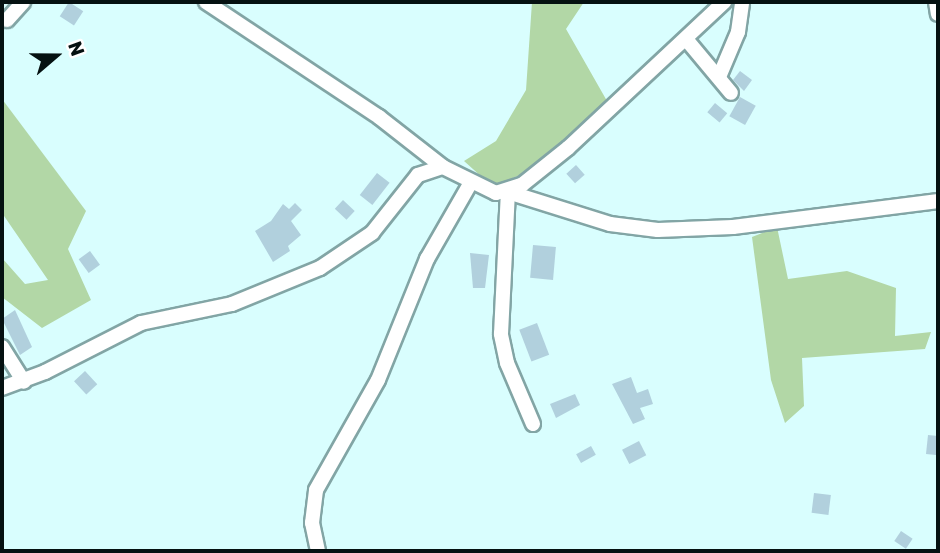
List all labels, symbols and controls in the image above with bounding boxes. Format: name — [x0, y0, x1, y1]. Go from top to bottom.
north arrow — [21, 21, 91, 91]
text: N — [63, 38, 89, 59]

